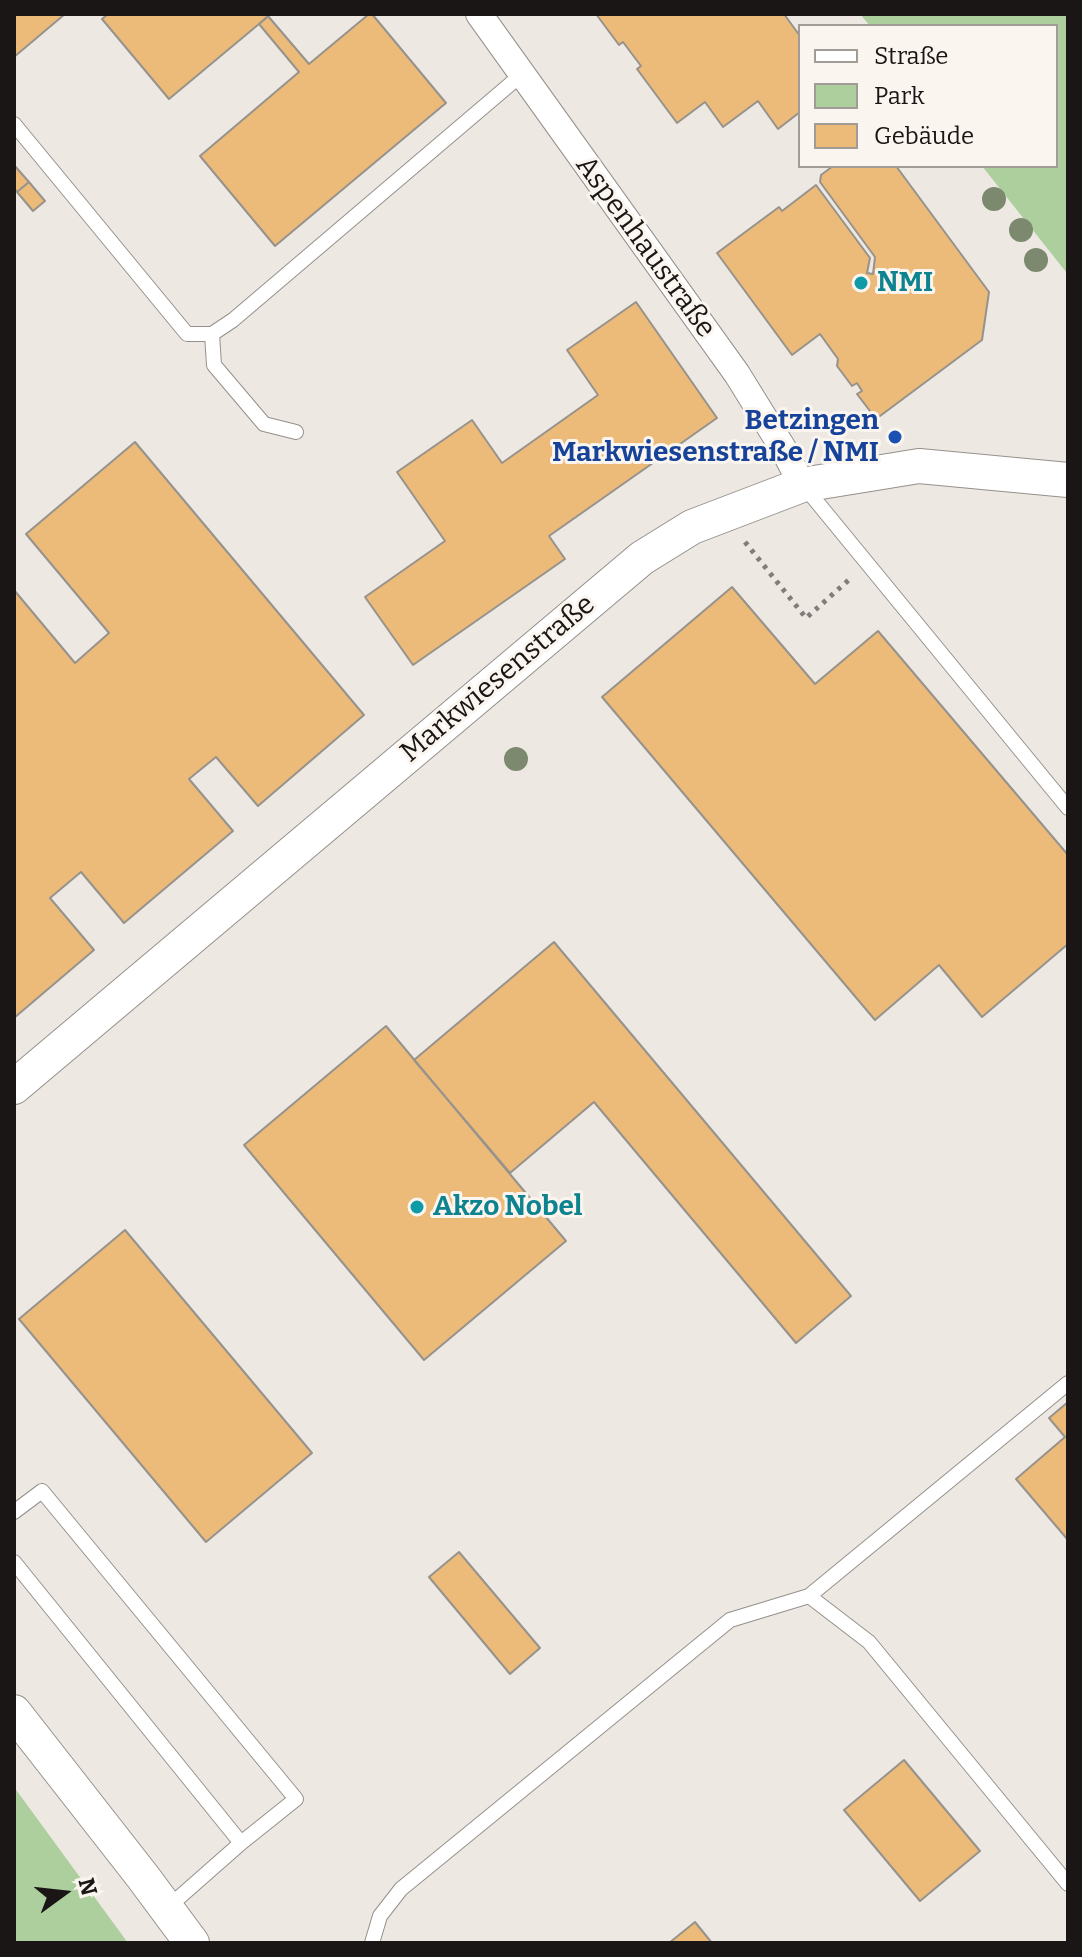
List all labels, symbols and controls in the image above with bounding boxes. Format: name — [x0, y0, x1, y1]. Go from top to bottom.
legend — [798, 24, 1058, 168]
text: Straße — [874, 42, 948, 70]
text: Park — [874, 82, 925, 110]
text: Gebäude — [874, 122, 974, 150]
street label: Aspenhaustraße — [568, 150, 722, 344]
place label: NMI — [877, 266, 933, 300]
marker: NMI — [852, 274, 870, 292]
place label: Betzingen Markwiesenstraße / NMI — [552, 404, 879, 470]
marker: Betzingen Markwiesenstraße / NMI — [886, 428, 904, 446]
street label: Markwiesenstraße — [394, 588, 602, 770]
place label: Akzo Nobel — [433, 1190, 583, 1224]
marker: Akzo Nobel — [408, 1198, 426, 1216]
north arrow — [24, 1853, 104, 1933]
text: N — [72, 1875, 103, 1898]

